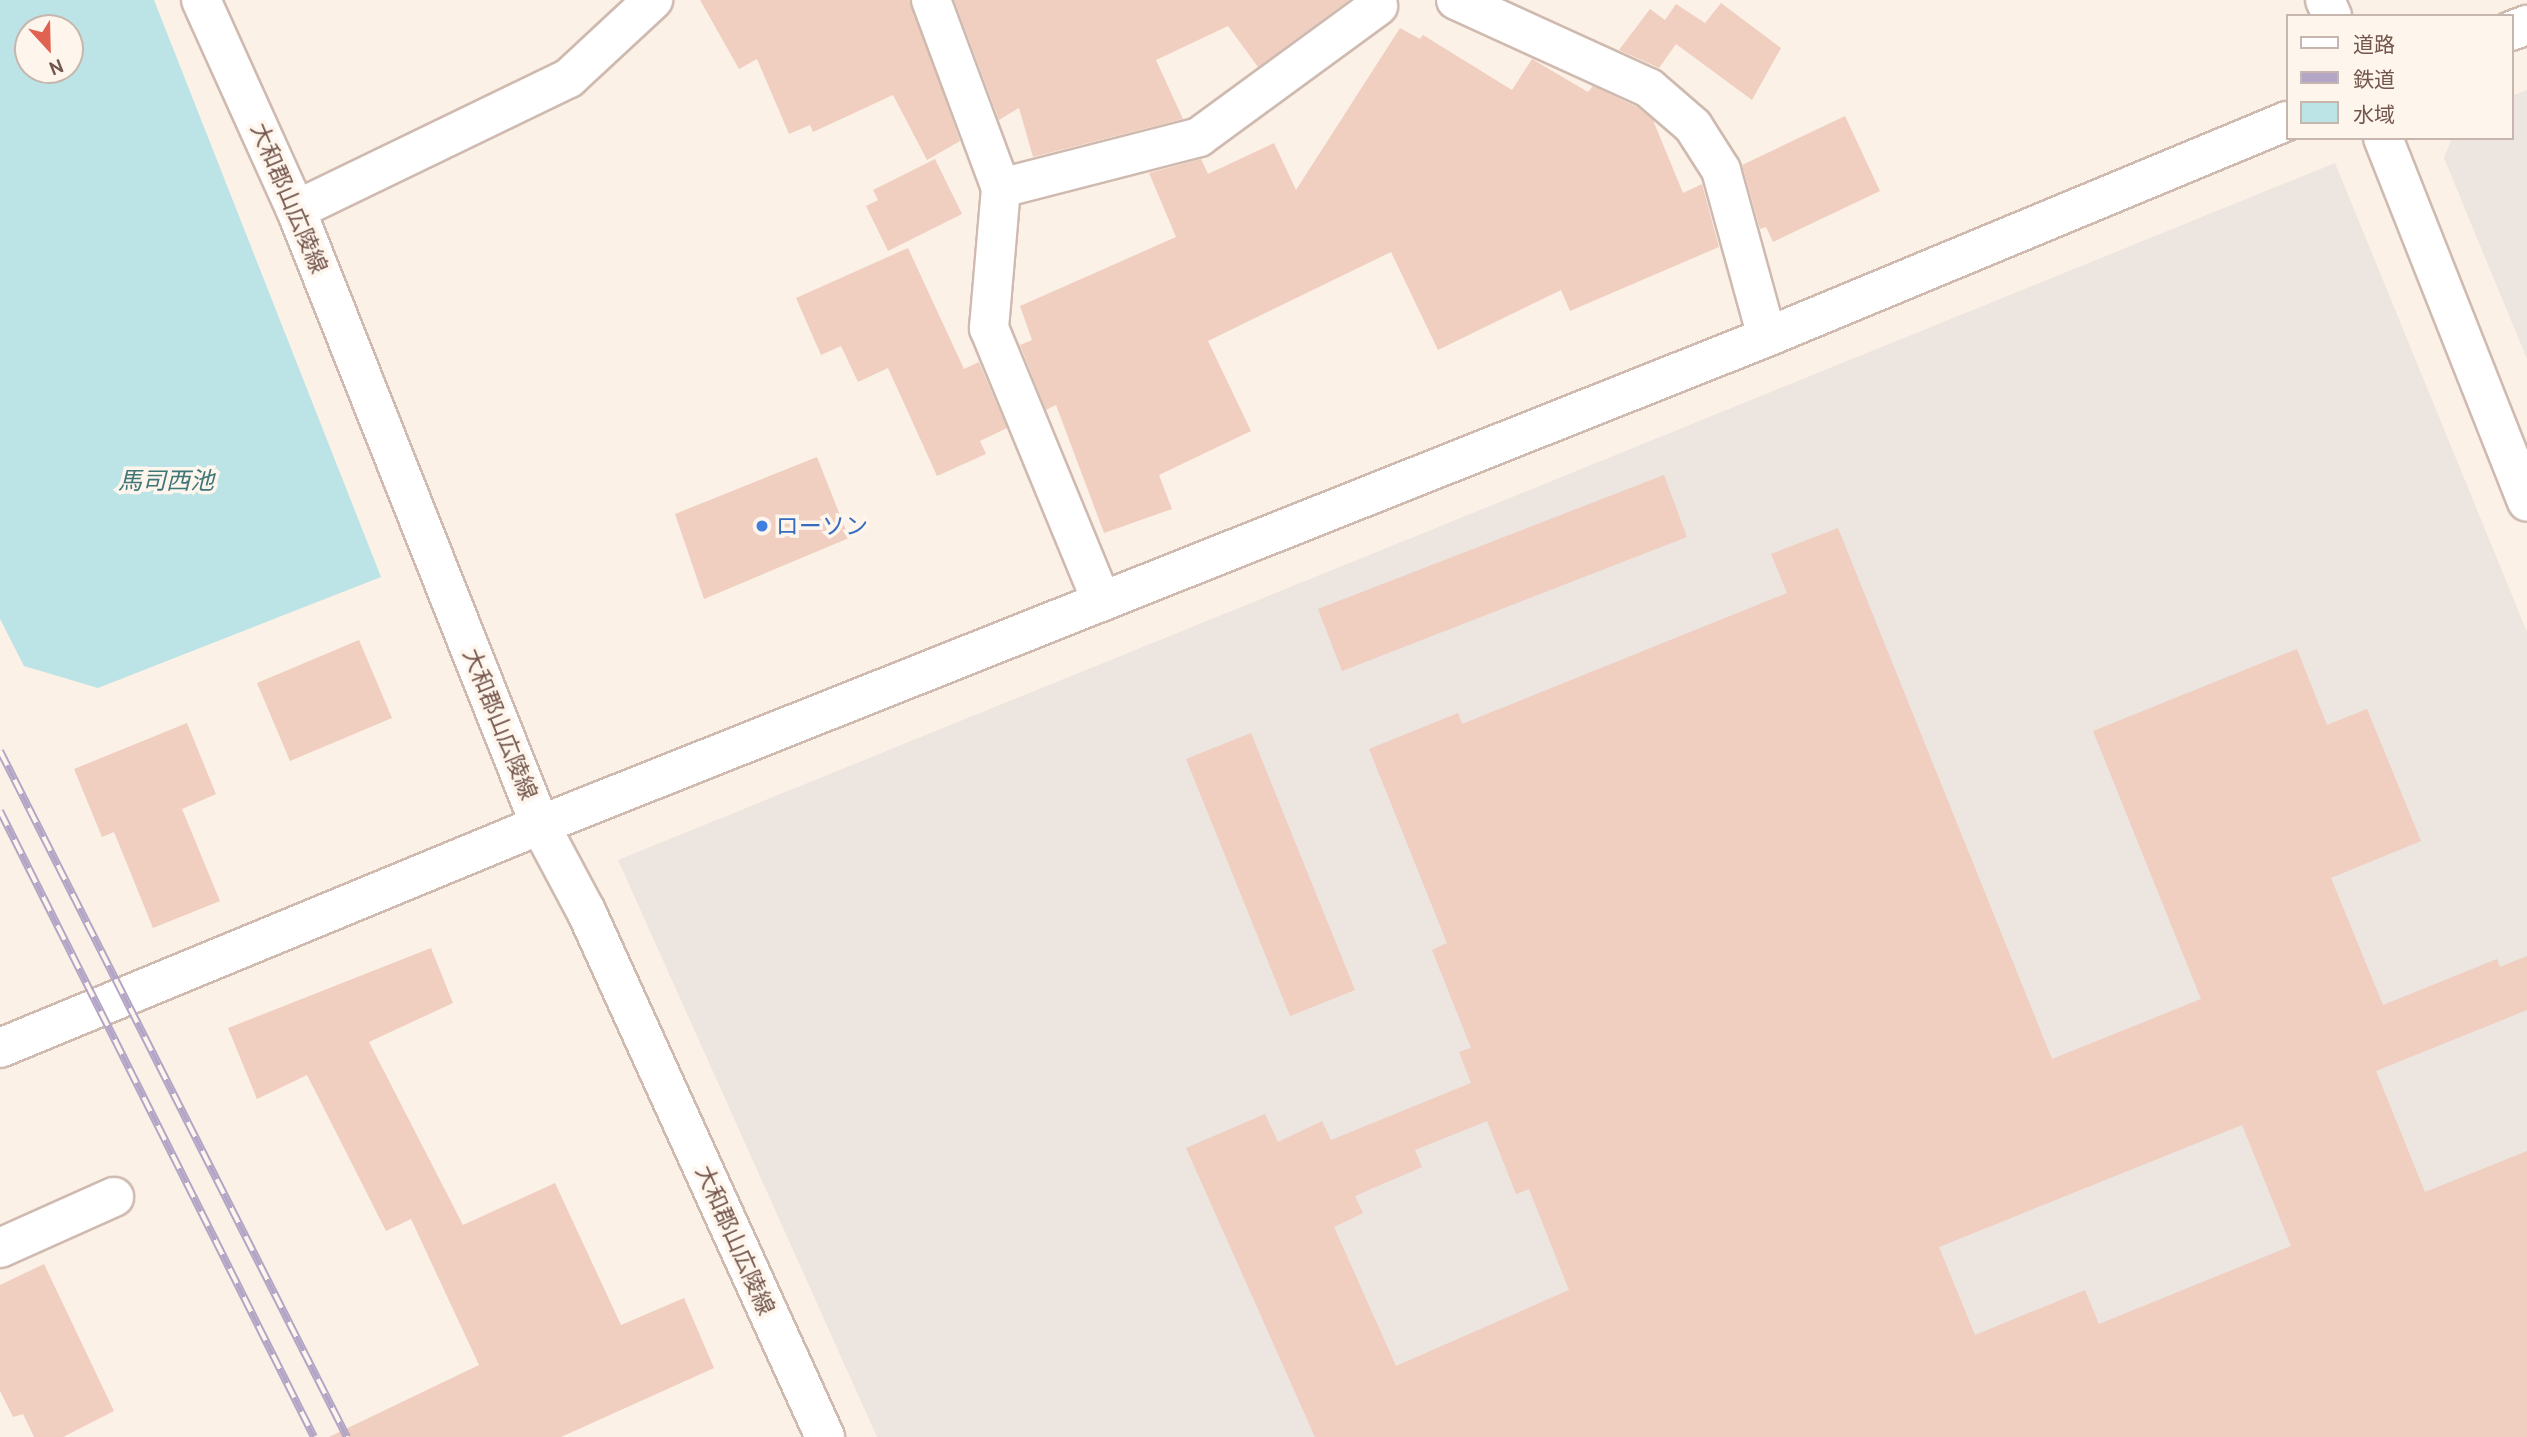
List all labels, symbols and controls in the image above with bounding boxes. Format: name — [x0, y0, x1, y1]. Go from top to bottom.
north arrow — [14, 14, 84, 84]
legend — [2286, 14, 2513, 140]
text: 道路 — [2353, 32, 2395, 57]
text: N — [46, 54, 67, 80]
text: 鉄道 — [2353, 67, 2395, 92]
text: 水域 — [2353, 102, 2395, 127]
street label: 大和郡山広陵線 — [245, 119, 333, 277]
water label: 馬司西池 — [118, 467, 214, 495]
place label: ローソン — [776, 512, 868, 540]
marker: ローソン — [754, 518, 770, 534]
street label: 大和郡山広陵線 — [457, 644, 543, 804]
street label: 大和郡山広陵線 — [690, 1161, 780, 1319]

